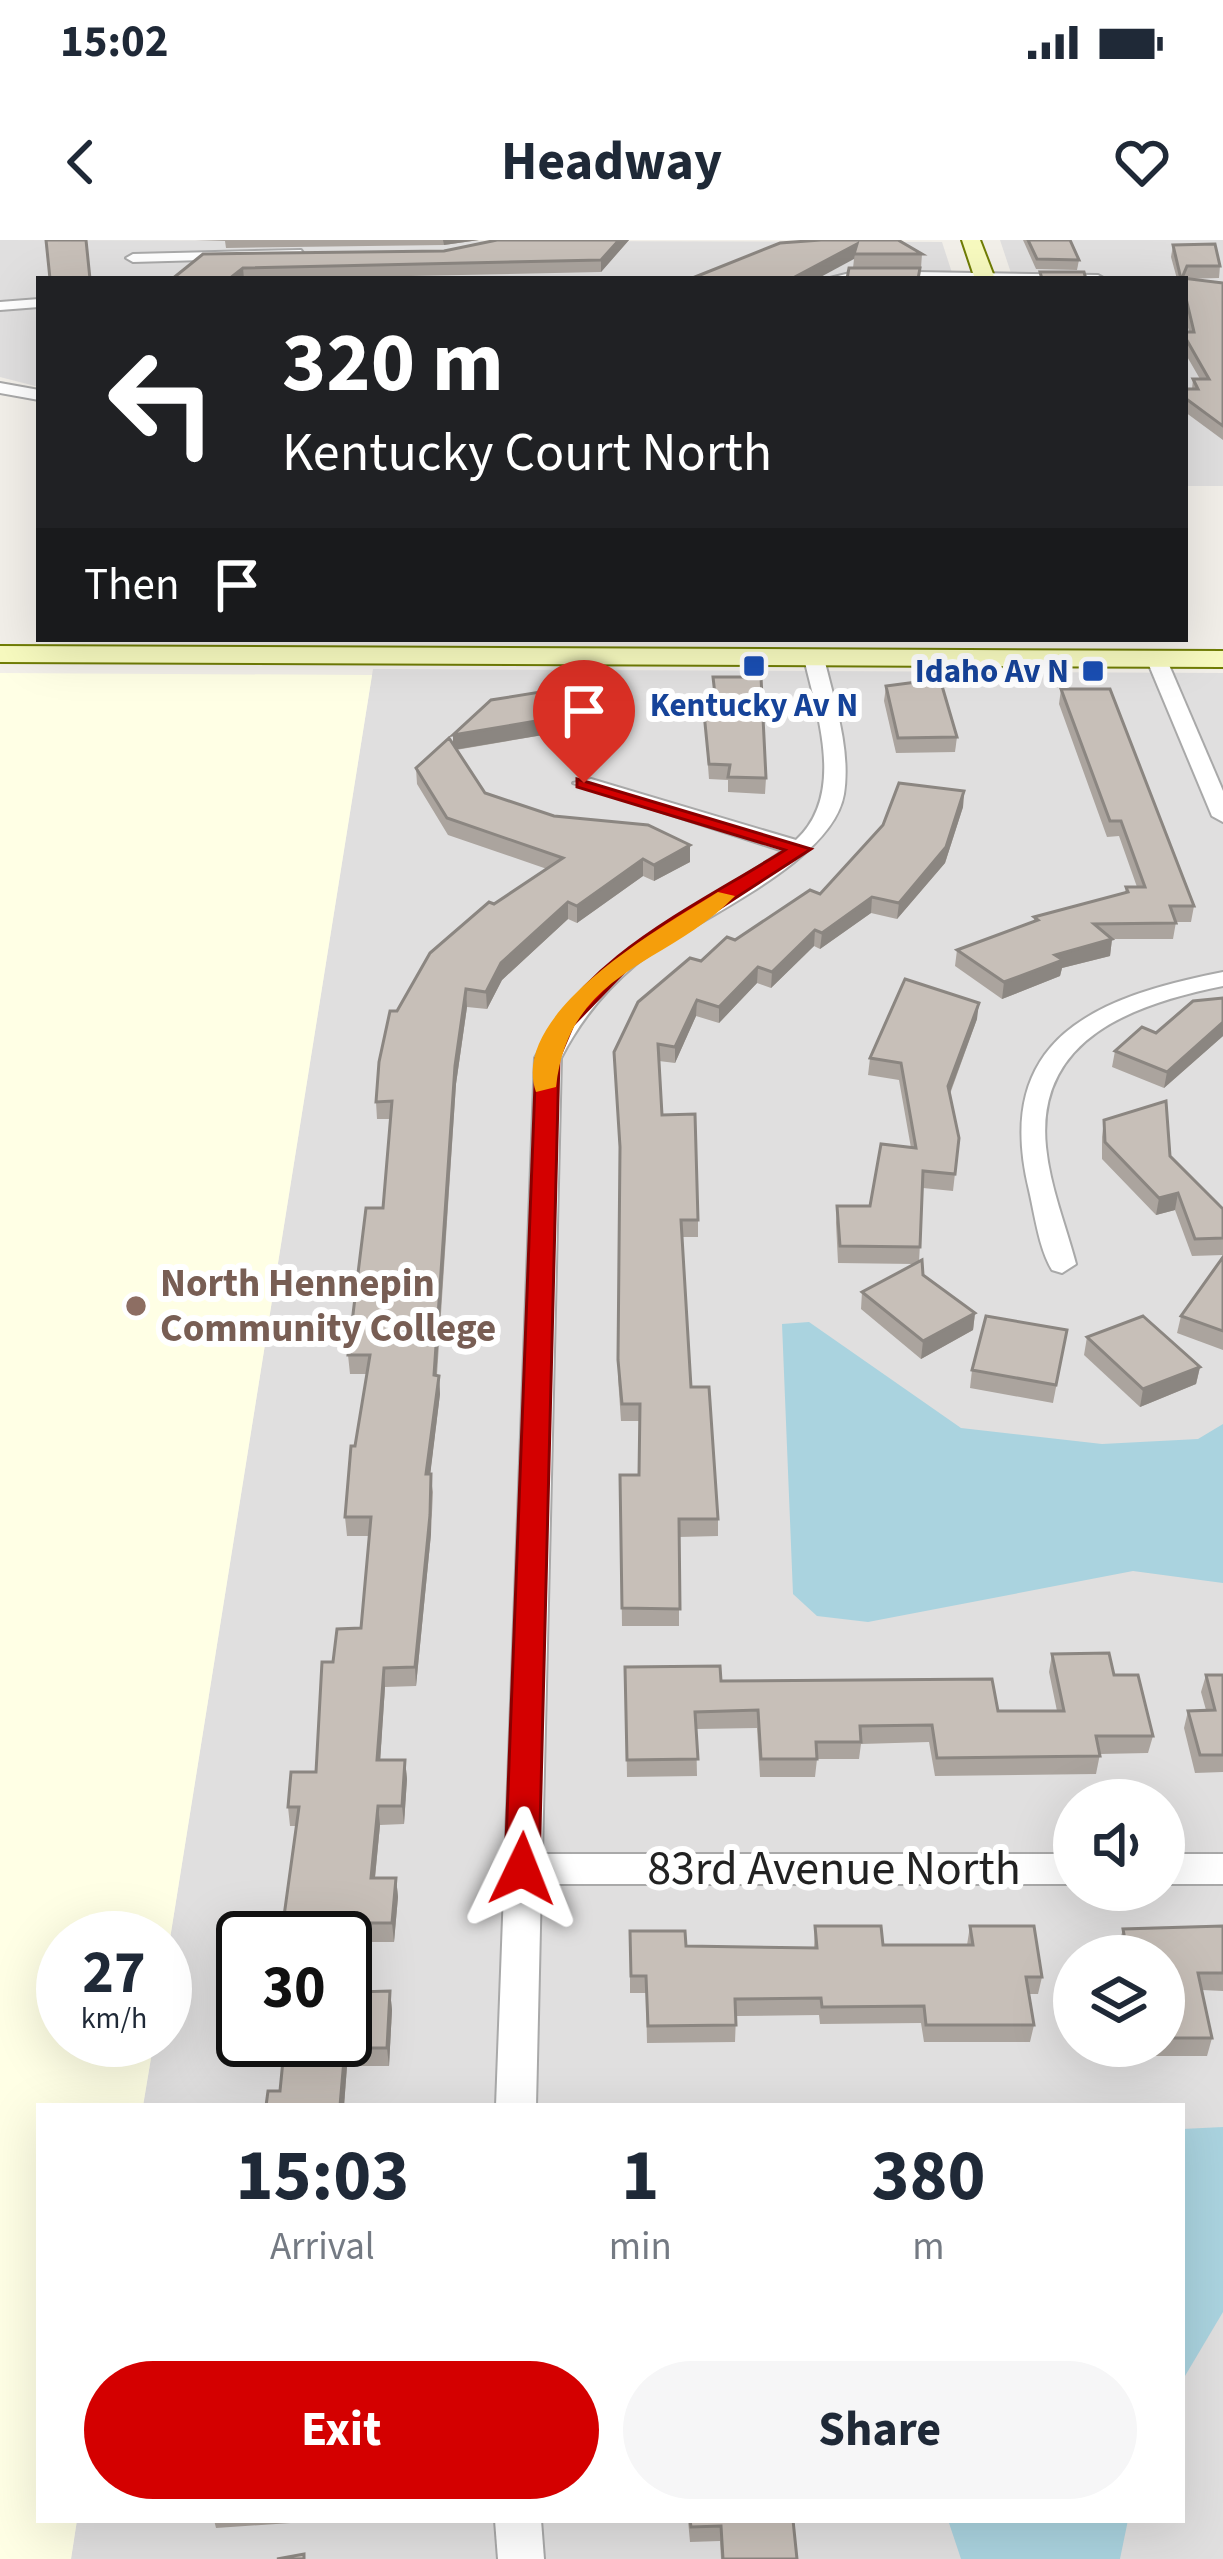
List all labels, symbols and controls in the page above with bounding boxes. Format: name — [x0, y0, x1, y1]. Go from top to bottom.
text: 15:02 — [60, 10, 169, 74]
text: Headway — [501, 124, 722, 201]
icon: back — [48, 129, 114, 195]
icon: heart — [1109, 129, 1175, 195]
text: 320 m — [282, 304, 504, 424]
icon: left — [84, 324, 240, 480]
text: Kentucky Court North — [282, 415, 772, 492]
icon: arrive — [204, 552, 270, 618]
text: Then — [84, 553, 180, 617]
place label: Idaho Av N — [915, 648, 1069, 695]
marker: Kentucky Av N — [741, 653, 767, 679]
marker: Idaho Av N — [1080, 658, 1106, 684]
pin — [533, 660, 635, 783]
icon: arrive — [551, 678, 617, 744]
place label: Kentucky Av N — [650, 682, 858, 729]
place label: North Hennepin Community College — [160, 1256, 496, 1357]
marker: North Hennepin Community College — [123, 1293, 149, 1319]
map controls — [1053, 1779, 1185, 2067]
button: sound — [1053, 1779, 1185, 1911]
position arrow — [459, 1806, 585, 1932]
street label: 83rd Avenue North — [647, 1835, 1021, 1903]
speed limit sign: 30 — [216, 1911, 372, 2067]
text: 27 — [82, 1931, 146, 2016]
button: layers — [1053, 1935, 1185, 2067]
text: km/h — [81, 1997, 147, 2040]
text: 15:03 — [236, 2125, 409, 2228]
text: 1 — [621, 2125, 659, 2228]
text: 380 — [871, 2125, 986, 2228]
text: Arrival — [270, 2219, 375, 2275]
text: min — [609, 2219, 672, 2275]
text: m — [912, 2219, 945, 2275]
button: Exit — [84, 2361, 599, 2499]
button: Share — [623, 2361, 1137, 2499]

